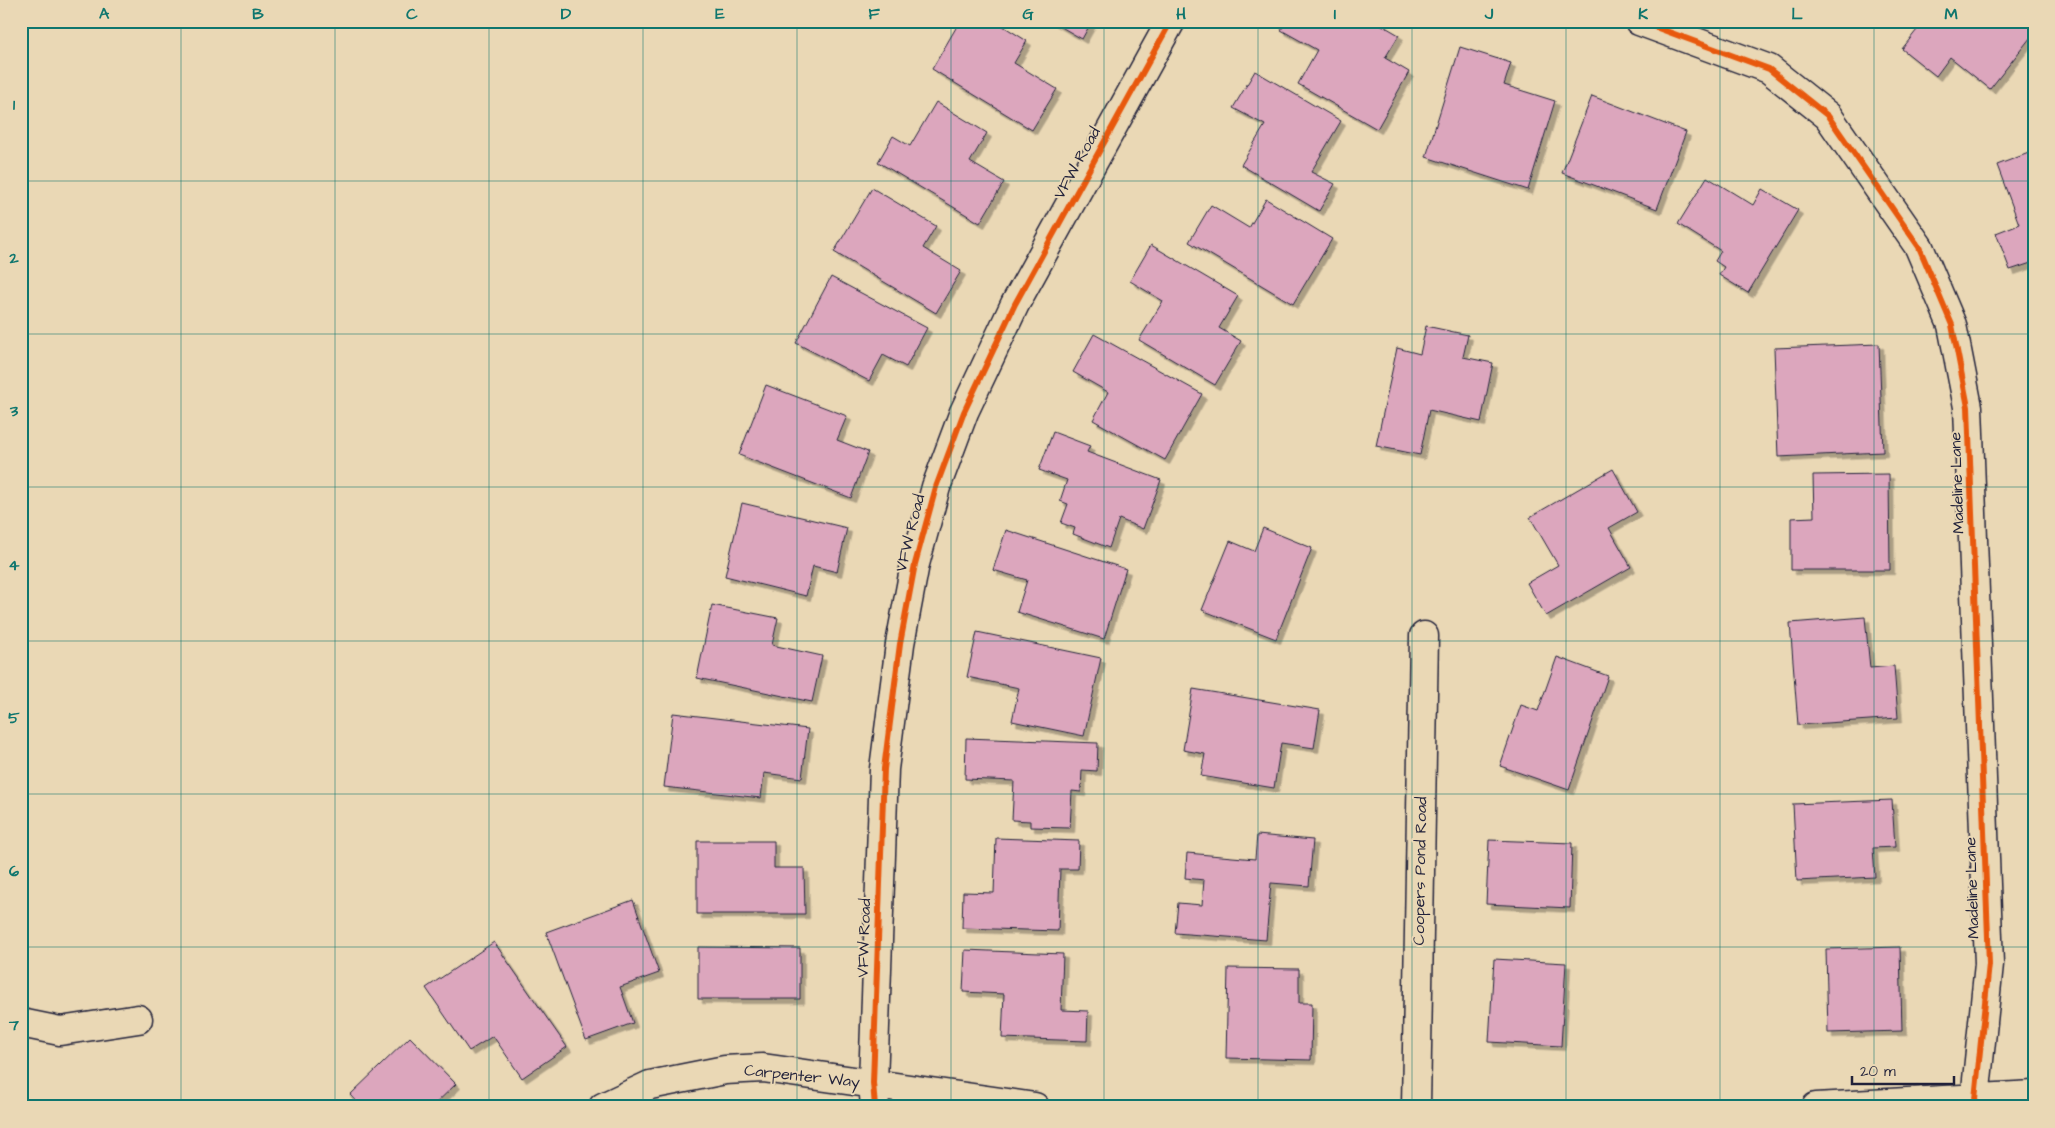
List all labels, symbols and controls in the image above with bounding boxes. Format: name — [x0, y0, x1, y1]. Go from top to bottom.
text: A — [99, 3, 110, 25]
text: B — [252, 3, 264, 25]
text: C — [406, 3, 418, 25]
text: D — [561, 3, 572, 25]
text: E — [715, 3, 725, 25]
text: F — [868, 3, 880, 25]
text: G — [1022, 3, 1034, 25]
text: H — [1176, 3, 1186, 25]
text: I — [1334, 3, 1336, 25]
text: J — [1484, 3, 1494, 25]
text: K — [1638, 3, 1648, 25]
text: L — [1791, 3, 1803, 25]
text: M — [1944, 3, 1958, 25]
text: 1 — [13, 94, 16, 116]
street label: VFW Road — [1048, 123, 1106, 203]
text: 2 — [8, 247, 19, 269]
text: 3 — [9, 400, 19, 422]
street label: Madeline Lane — [1944, 431, 1970, 534]
street label: VFW Road — [890, 492, 930, 574]
text: 4 — [9, 554, 20, 576]
text: 5 — [8, 707, 20, 729]
street label: Coopers Pond Road — [1408, 796, 1432, 946]
street label: Madeline Lane — [1959, 836, 1985, 939]
text: 6 — [9, 860, 19, 882]
street label: VFW Road — [852, 898, 876, 978]
text: 7 — [8, 1014, 19, 1036]
scale bar — [1852, 1053, 1955, 1085]
street label: Carpenter Way — [743, 1059, 861, 1094]
text: 20 m — [1860, 1061, 1896, 1082]

